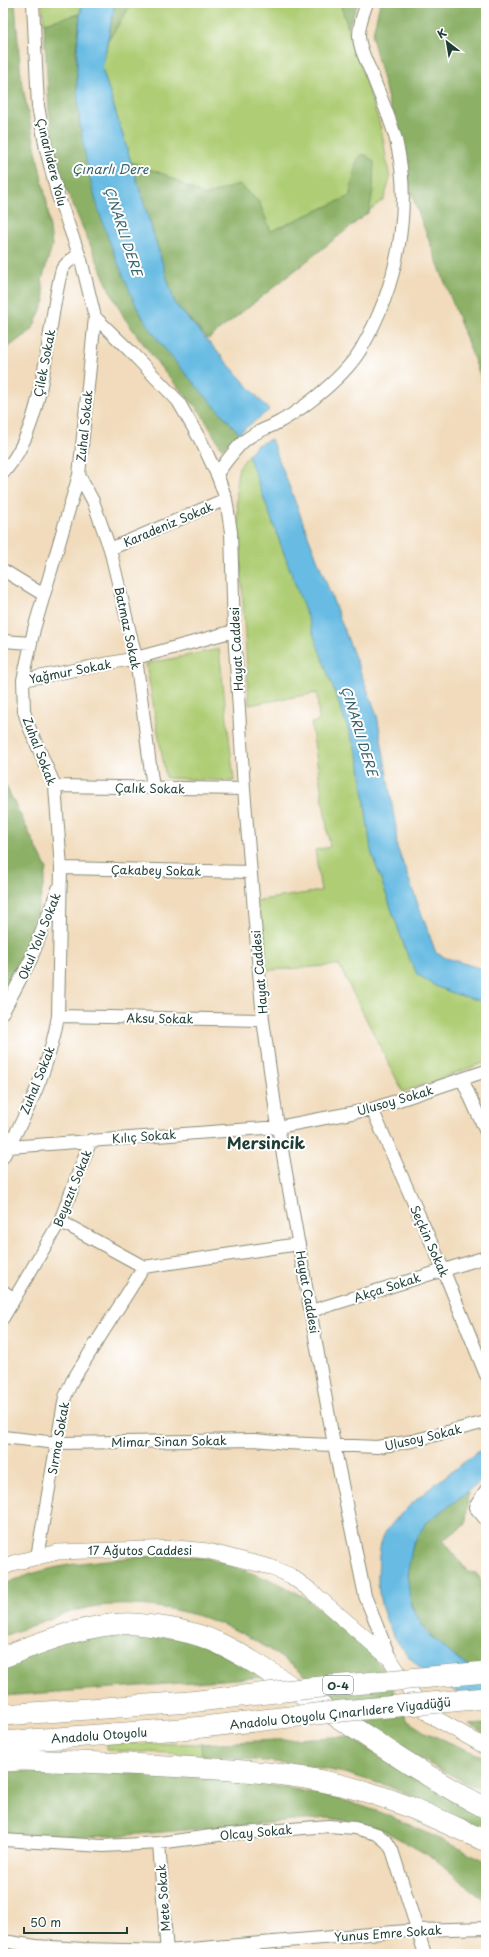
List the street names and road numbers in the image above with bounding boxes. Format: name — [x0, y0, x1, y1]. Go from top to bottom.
street label: Çınarlıdere Yolu — [32, 116, 72, 208]
street label: Çilek Sokak — [29, 327, 59, 398]
street label: Zuhal Sokak — [71, 389, 97, 463]
street label: Karadeniz Sokak — [120, 497, 216, 551]
street label: Batmaz Sokak — [110, 585, 146, 671]
street label: Hayat Caddesi — [225, 607, 247, 691]
street label: Yağmur Sokak — [27, 654, 113, 688]
street label: Zuhal Sokak — [19, 714, 61, 788]
street label: Çalık Sokak — [115, 778, 185, 798]
street label: Çakabey Sokak — [111, 860, 201, 880]
street label: Okul Yolu Sokak — [13, 890, 65, 982]
street label: Hayat Caddesi — [246, 929, 272, 1015]
street label: Aksu Sokak — [126, 1008, 194, 1028]
street label: Zuhal Sokak — [15, 1043, 59, 1117]
street label: Ulusoy Sokak — [355, 1080, 435, 1119]
street label: Kılıç Sokak — [111, 1125, 177, 1147]
street label: Beyazıt Sokak — [48, 1146, 96, 1229]
street label: Seçkin Sokak — [406, 1202, 454, 1280]
street label: Hayat Caddesi — [292, 1249, 324, 1335]
street label: Akça Sokak — [351, 1268, 423, 1306]
street label: Sırma Sokak — [43, 1400, 73, 1476]
street label: Ulusoy Sokak — [383, 1419, 463, 1455]
street label: Mimar Sinan Sokak — [111, 1431, 227, 1451]
street label: 17 Ağutos Caddesi — [88, 1541, 192, 1559]
road number: O-4 — [323, 1676, 353, 1694]
street label: Anadolu Otoyolu Çınarlıdere Viyadüğü — [228, 1692, 452, 1734]
street label: Anadolu Otoyolu — [50, 1723, 148, 1747]
street label: Olcay Sokak — [219, 1820, 293, 1844]
street label: Mete Sokak — [152, 1864, 174, 1932]
street label: Yunus Emre Sokak — [334, 1920, 443, 1946]

